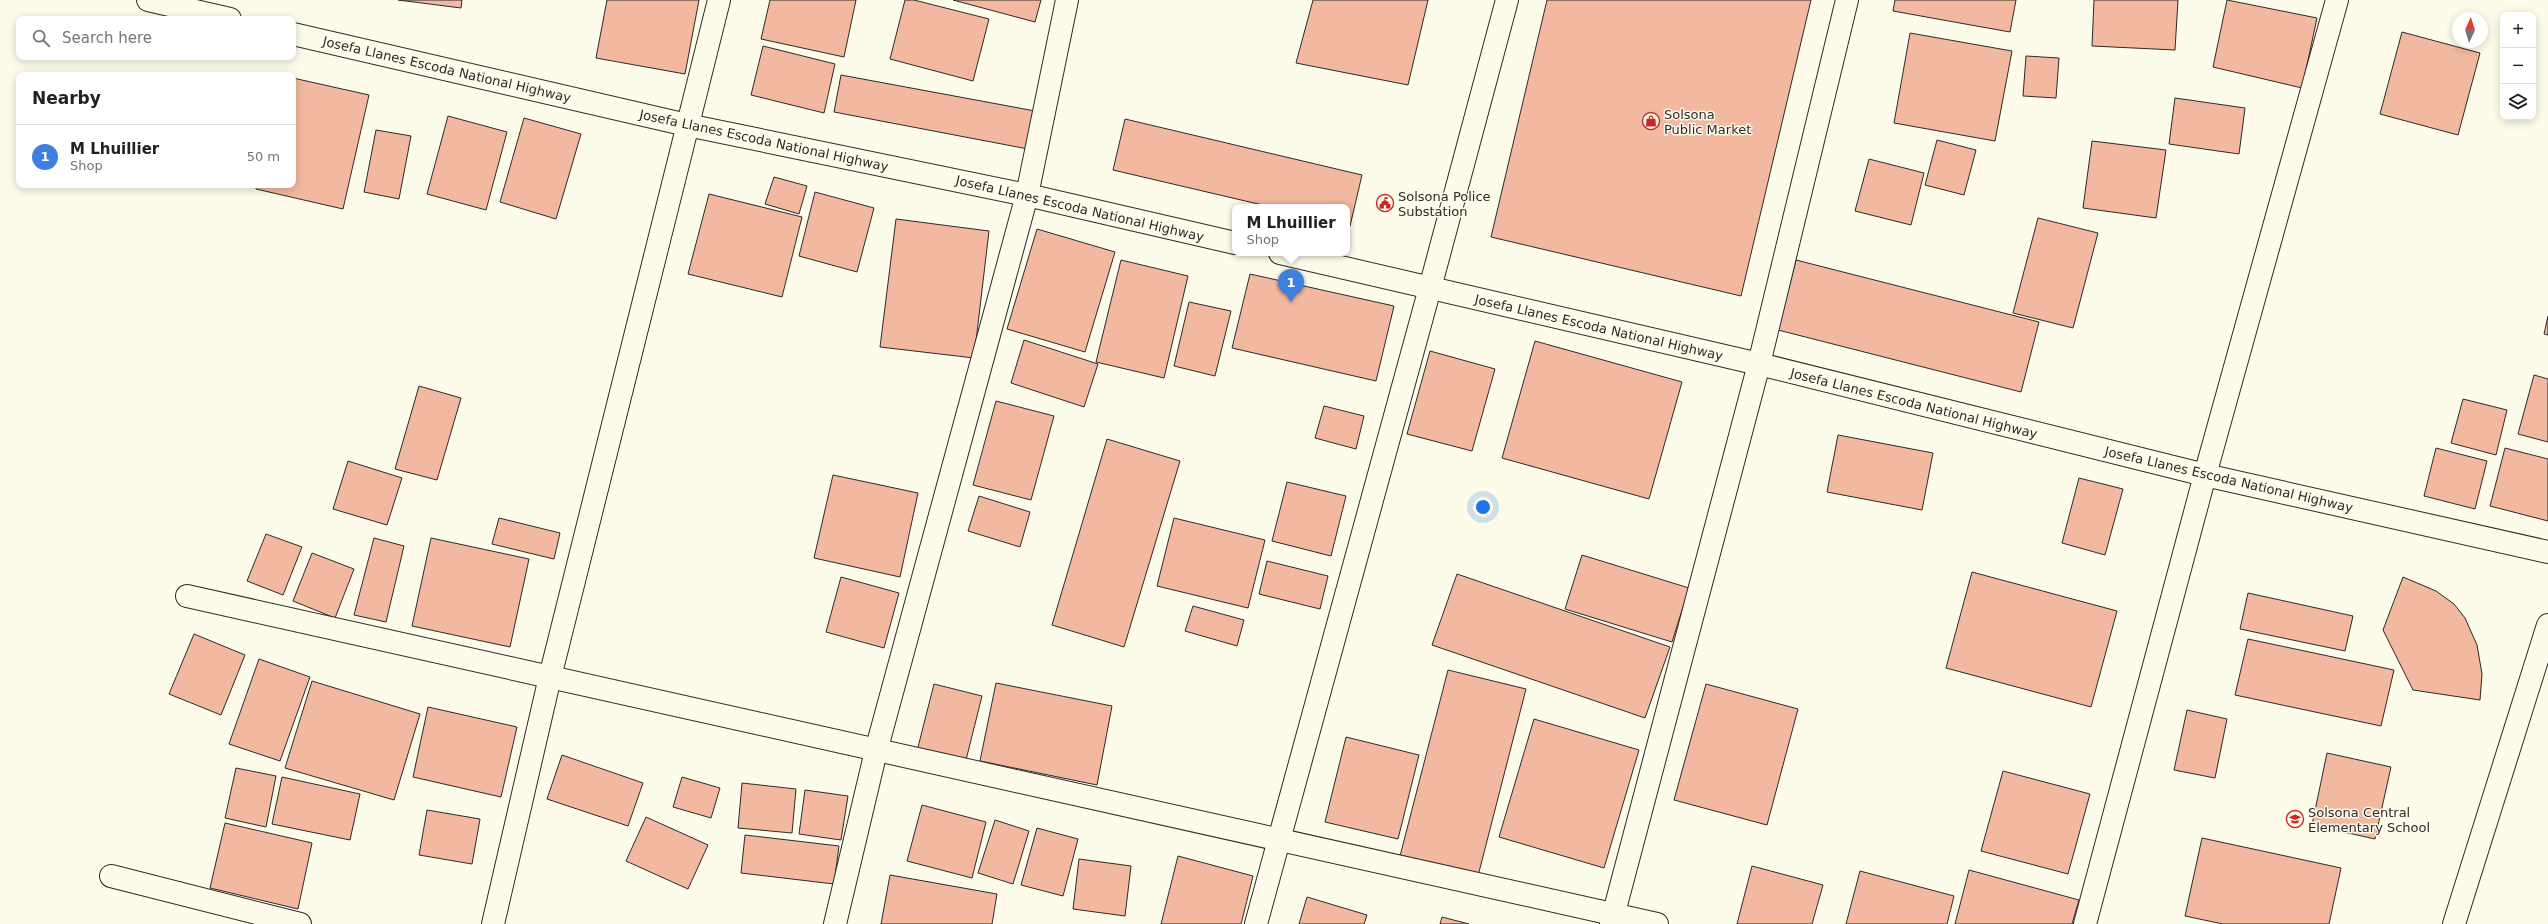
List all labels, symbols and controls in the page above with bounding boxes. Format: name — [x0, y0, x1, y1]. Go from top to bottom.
north arrow — [2452, 12, 2488, 48]
map controls — [2500, 12, 2536, 120]
button: + — [2500, 12, 2536, 48]
search box — [16, 16, 296, 60]
icon: search — [30, 27, 52, 49]
text: Search here — [62, 29, 152, 47]
street label: Josefa Llanes Escoda National Highway — [320, 33, 573, 105]
button: − — [2500, 48, 2536, 84]
button: layers — [2500, 84, 2536, 120]
text: Nearby — [32, 88, 101, 108]
street label: Josefa Llanes Escoda National Highway — [637, 107, 890, 174]
place label: Solsona Public Market — [1664, 107, 1751, 137]
shop icon: Solsona Public Market — [1641, 111, 1661, 131]
text: M Lhuillier — [70, 140, 159, 158]
text: 1 — [40, 149, 50, 164]
text: 50 m — [247, 149, 280, 164]
text: Shop — [70, 158, 103, 173]
street label: Josefa Llanes Escoda National Highway — [953, 172, 1206, 244]
place label: Solsona Police Substation — [1398, 189, 1491, 219]
public building icon: Solsona Police Substation — [1375, 193, 1395, 213]
popup — [1232, 204, 1350, 256]
text: M Lhuillier — [1246, 214, 1336, 232]
text: Shop — [1246, 232, 1279, 247]
pin: 1 — [1278, 269, 1304, 302]
street label: Josefa Llanes Escoda National Highway — [1472, 291, 1725, 363]
street label: Josefa Llanes Escoda National Highway — [1788, 365, 2039, 442]
street label: Josefa Llanes Escoda National Highway — [2102, 443, 2355, 515]
your location — [1473, 497, 1493, 517]
place label: Solsona Central Elementary School — [2308, 805, 2430, 835]
school or university icon: Solsona Central Elementary School — [2285, 809, 2305, 829]

